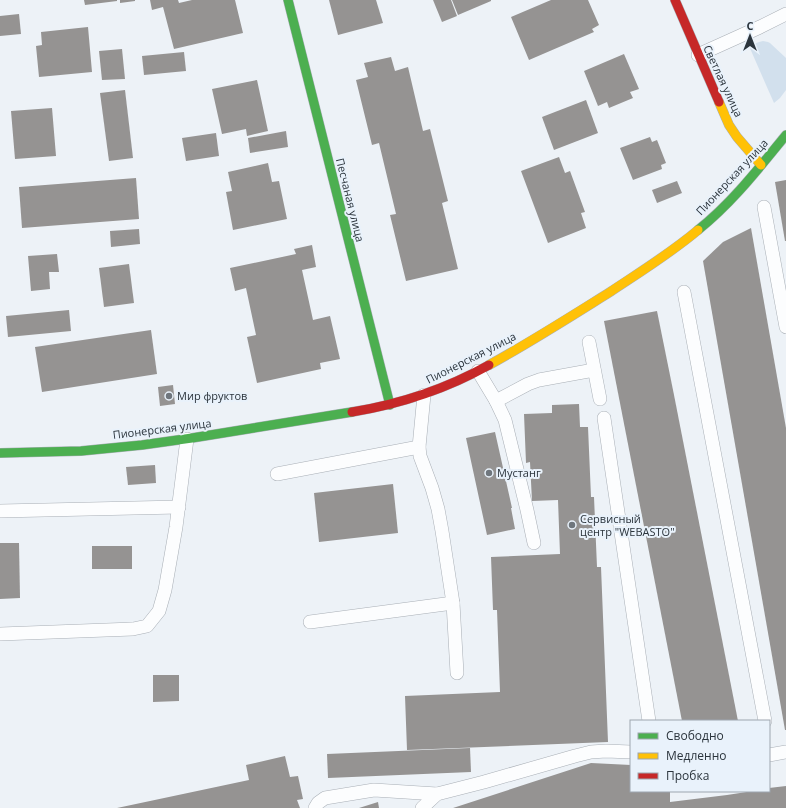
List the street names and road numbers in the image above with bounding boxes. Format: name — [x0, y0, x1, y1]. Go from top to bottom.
street label: Светлая улица — [700, 42, 747, 119]
street label: Пионерская улица — [692, 135, 771, 218]
street label: Песчаная улица — [333, 156, 368, 243]
street label: Пионерская улица — [423, 328, 518, 387]
street label: Пионерская улица — [112, 415, 212, 442]

